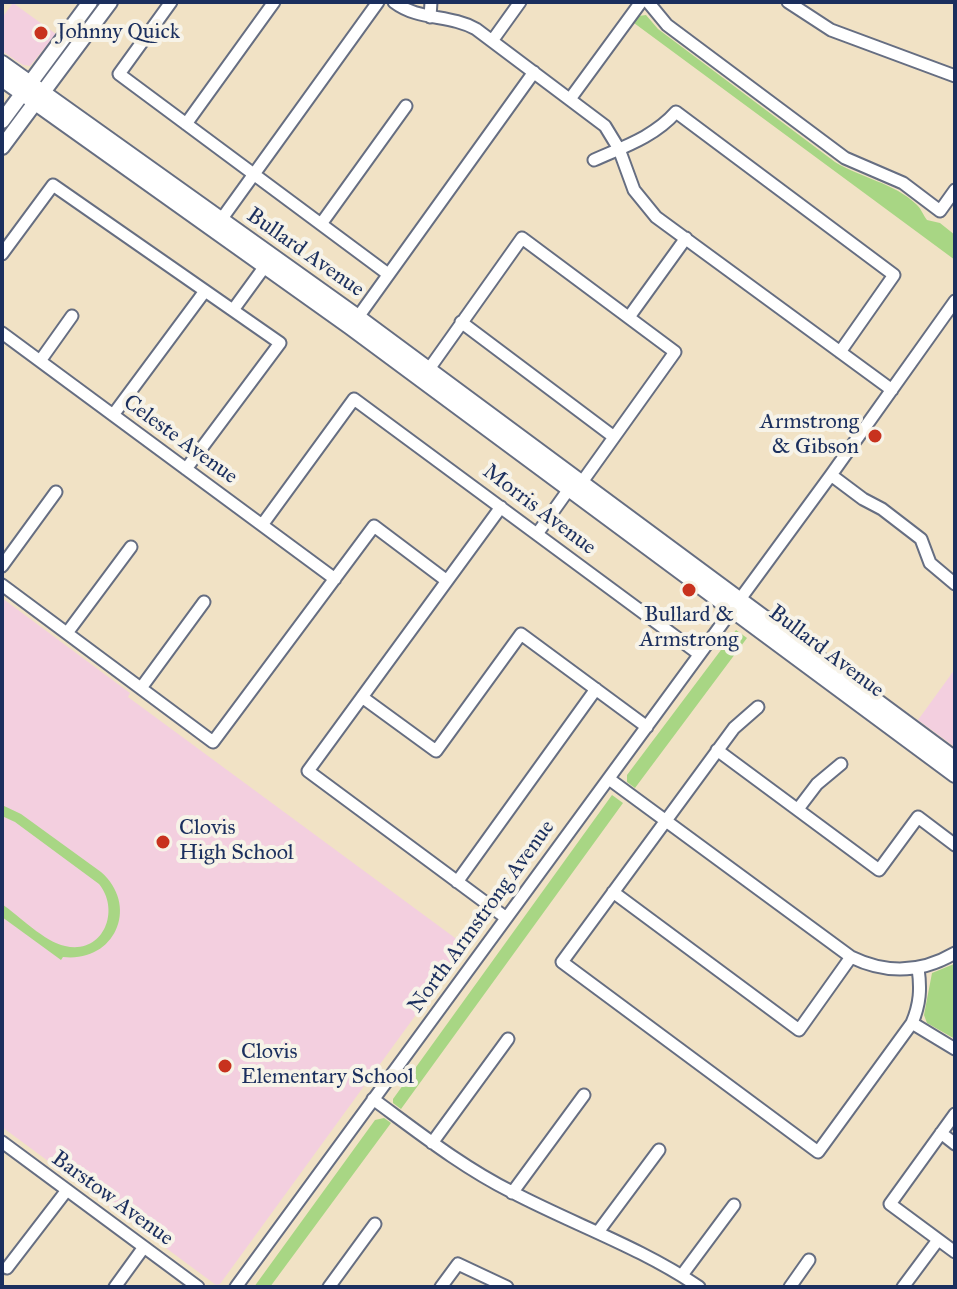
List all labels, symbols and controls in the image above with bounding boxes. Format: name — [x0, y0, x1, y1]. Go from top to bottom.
place label: Johnny Quick — [57, 20, 180, 46]
marker: Johnny Quick — [32, 24, 50, 42]
street label: Bullard Avenue — [241, 203, 369, 303]
street label: Celeste Avenue — [118, 390, 242, 490]
place label: Armstrong & Gibson — [760, 410, 859, 462]
marker: Armstrong & Gibson — [866, 427, 884, 445]
street label: Morris Avenue — [477, 459, 601, 561]
marker: Bullard & Armstrong — [680, 581, 698, 599]
street label: Bullard Avenue — [763, 600, 889, 704]
place label: Bullard & Armstrong — [640, 603, 738, 654]
street label: North Armstrong Avenue — [403, 815, 561, 1019]
place label: Clovis High School — [179, 816, 294, 868]
marker: Clovis High School — [154, 833, 172, 851]
place label: Clovis Elementary School — [241, 1040, 414, 1092]
marker: Clovis Elementary School — [216, 1057, 234, 1075]
street label: Barstow Avenue — [46, 1146, 178, 1252]

